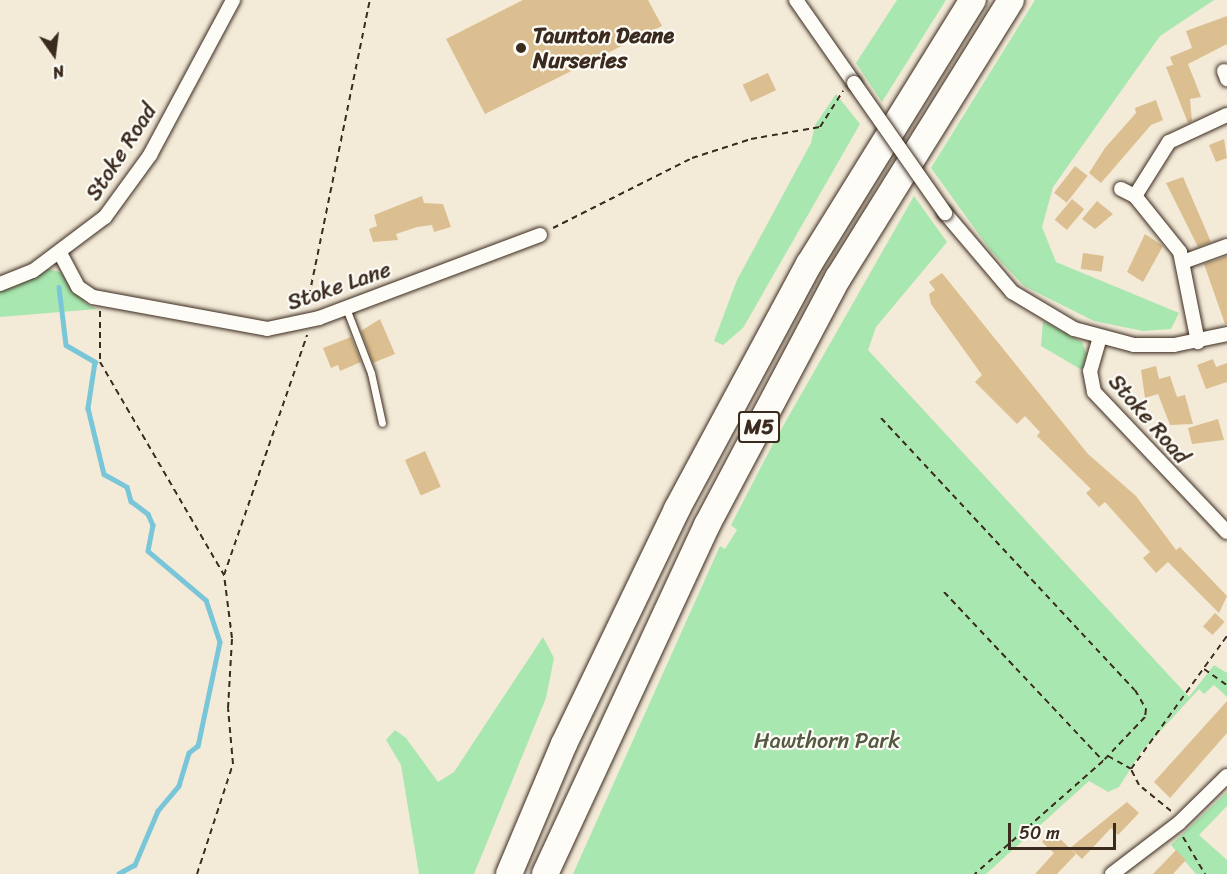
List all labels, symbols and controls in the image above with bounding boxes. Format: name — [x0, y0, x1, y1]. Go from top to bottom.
place label: Taunton Deane Nurseries — [533, 22, 674, 74]
north arrow — [24, 24, 84, 84]
marker: Taunton Deane Nurseries — [514, 41, 528, 55]
text: N — [50, 57, 67, 87]
street label: Stoke Road — [80, 98, 162, 206]
street label: Stoke Lane — [284, 256, 394, 316]
street label: Stoke Road — [1103, 369, 1195, 469]
road number: M5 — [738, 409, 780, 445]
park label: Hawthorn Park — [754, 728, 900, 754]
scale bar — [1011, 811, 1119, 849]
text: 50 m — [1019, 817, 1060, 849]

